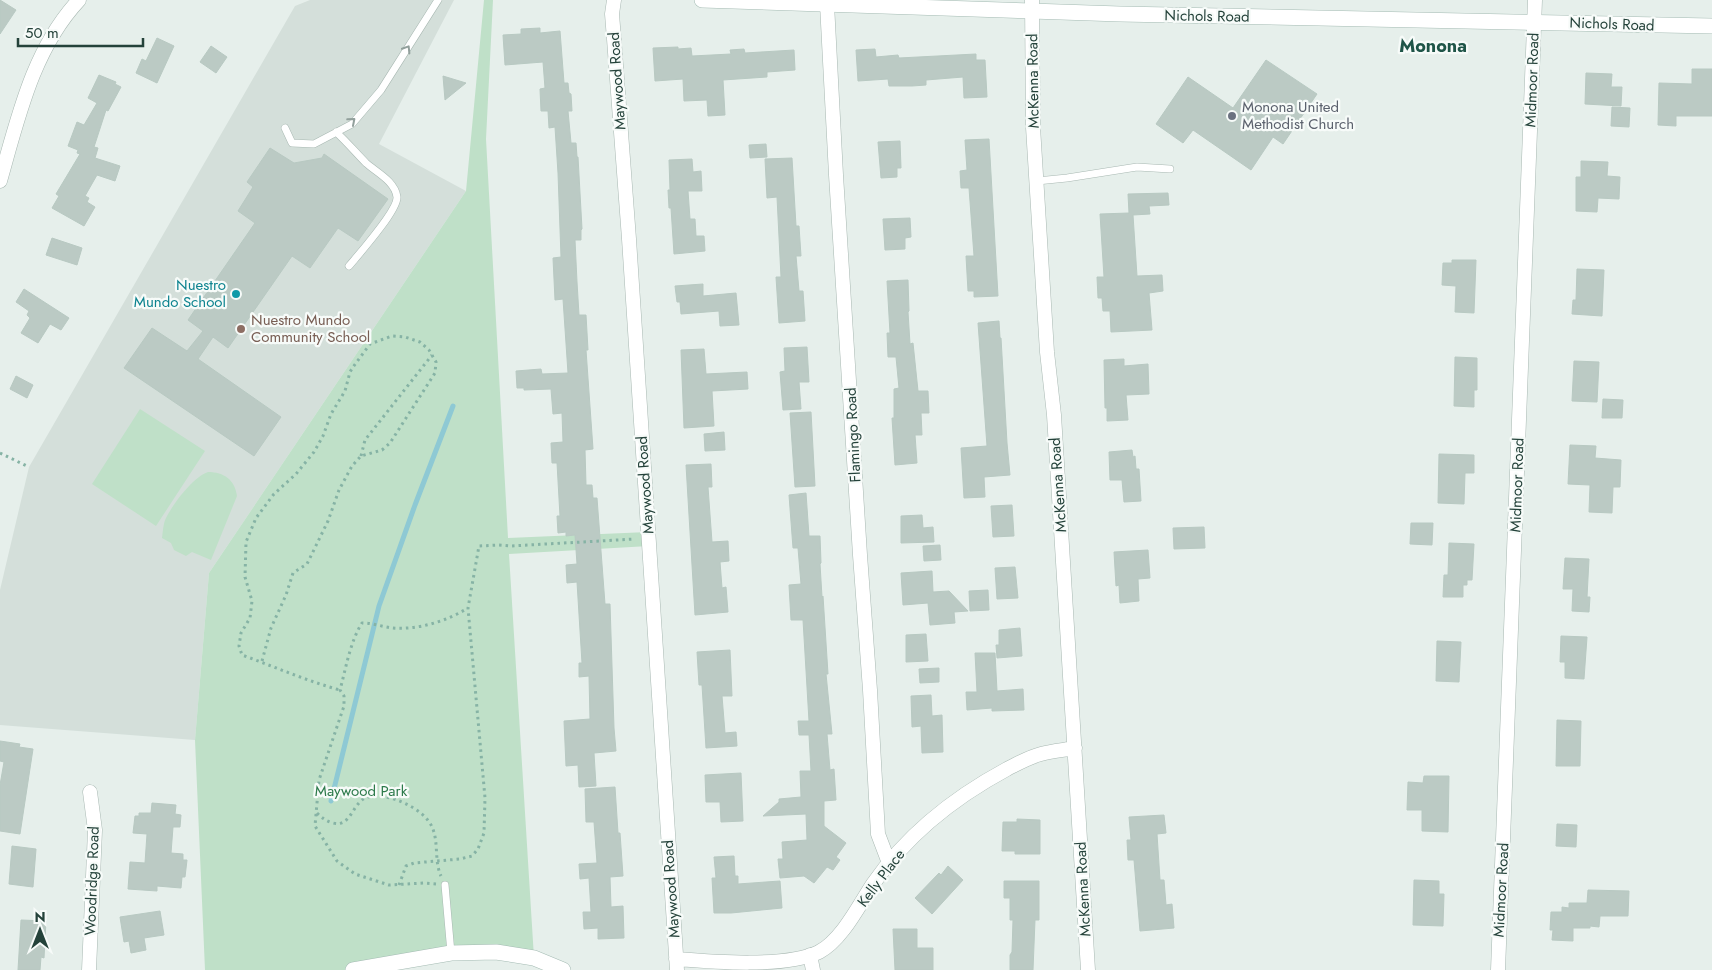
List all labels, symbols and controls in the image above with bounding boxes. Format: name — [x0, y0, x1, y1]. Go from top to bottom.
street label: Nichols Road — [1164, 4, 1250, 28]
street label: Nichols Road — [1569, 12, 1655, 36]
scale bar — [18, 15, 142, 47]
text: 50 m — [25, 22, 59, 44]
street label: Maywood Road — [603, 31, 631, 131]
street label: Midmoor Road — [1519, 32, 1545, 128]
street label: McKenna Road — [1021, 33, 1045, 129]
district label: Monona — [1399, 33, 1467, 59]
one-way arrow — [401, 46, 410, 55]
place label: Monona United Methodist Church — [1242, 96, 1354, 135]
marker: Monona United Methodist Church — [1226, 110, 1238, 122]
one-way arrow — [347, 118, 356, 127]
place label: Nuestro Mundo School — [134, 274, 226, 313]
marker: Nuestro Mundo School — [230, 288, 242, 300]
place label: Nuestro Mundo Community School — [251, 309, 370, 348]
marker: Nuestro Mundo Community School — [235, 323, 247, 335]
street label: Flamingo Road — [840, 387, 866, 483]
street label: Maywood Road — [631, 435, 659, 535]
street label: McKenna Road — [1044, 437, 1072, 533]
street label: Midmoor Road — [1504, 437, 1530, 533]
park label: Maywood Park — [315, 780, 408, 802]
street label: Woodridge Road — [79, 826, 105, 936]
street label: Maywood Road — [657, 839, 685, 939]
street label: McKenna Road — [1070, 841, 1096, 937]
street label: Midmoor Road — [1488, 842, 1514, 938]
street label: Kelly Place — [852, 844, 910, 912]
north arrow — [15, 905, 65, 955]
text: N — [34, 907, 46, 927]

